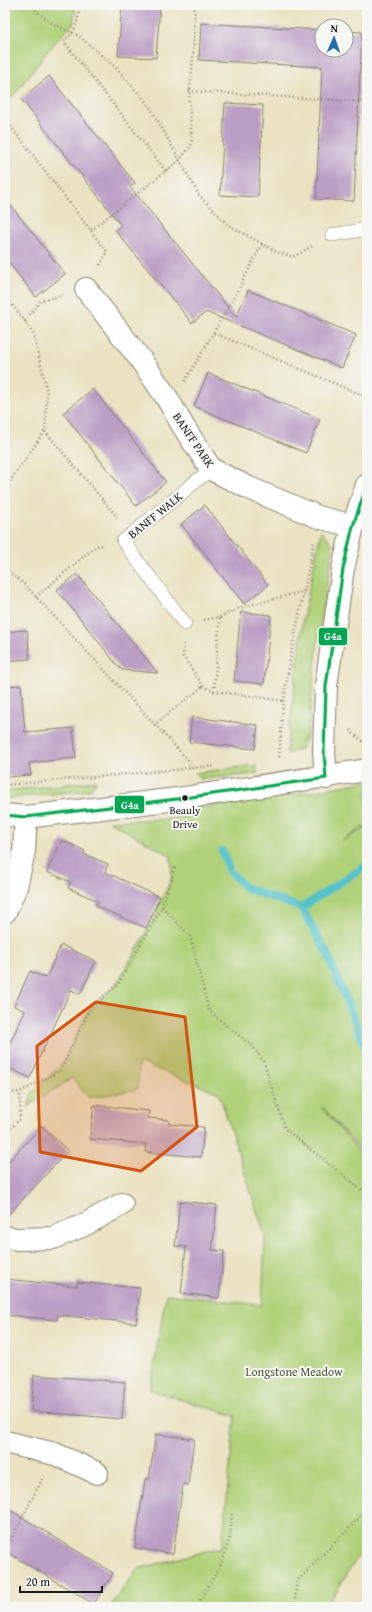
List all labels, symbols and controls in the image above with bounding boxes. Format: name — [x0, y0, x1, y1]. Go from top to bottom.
north arrow — [314, 18, 354, 58]
text: N — [330, 20, 339, 36]
street label: BANFF PARK — [169, 409, 219, 472]
street label: BANFF WALK — [124, 487, 187, 542]
line badge: G4a — [318, 627, 348, 646]
text: G4a — [324, 628, 342, 644]
marker: Beauly Drive — [180, 793, 190, 803]
line badge: G4a — [114, 795, 145, 814]
text: G4a — [121, 797, 139, 813]
place label: Beauly Drive — [169, 802, 201, 832]
park label: Longstone Meadow — [246, 1363, 343, 1380]
scale bar — [20, 1568, 102, 1594]
text: 20 m — [26, 1573, 50, 1590]

